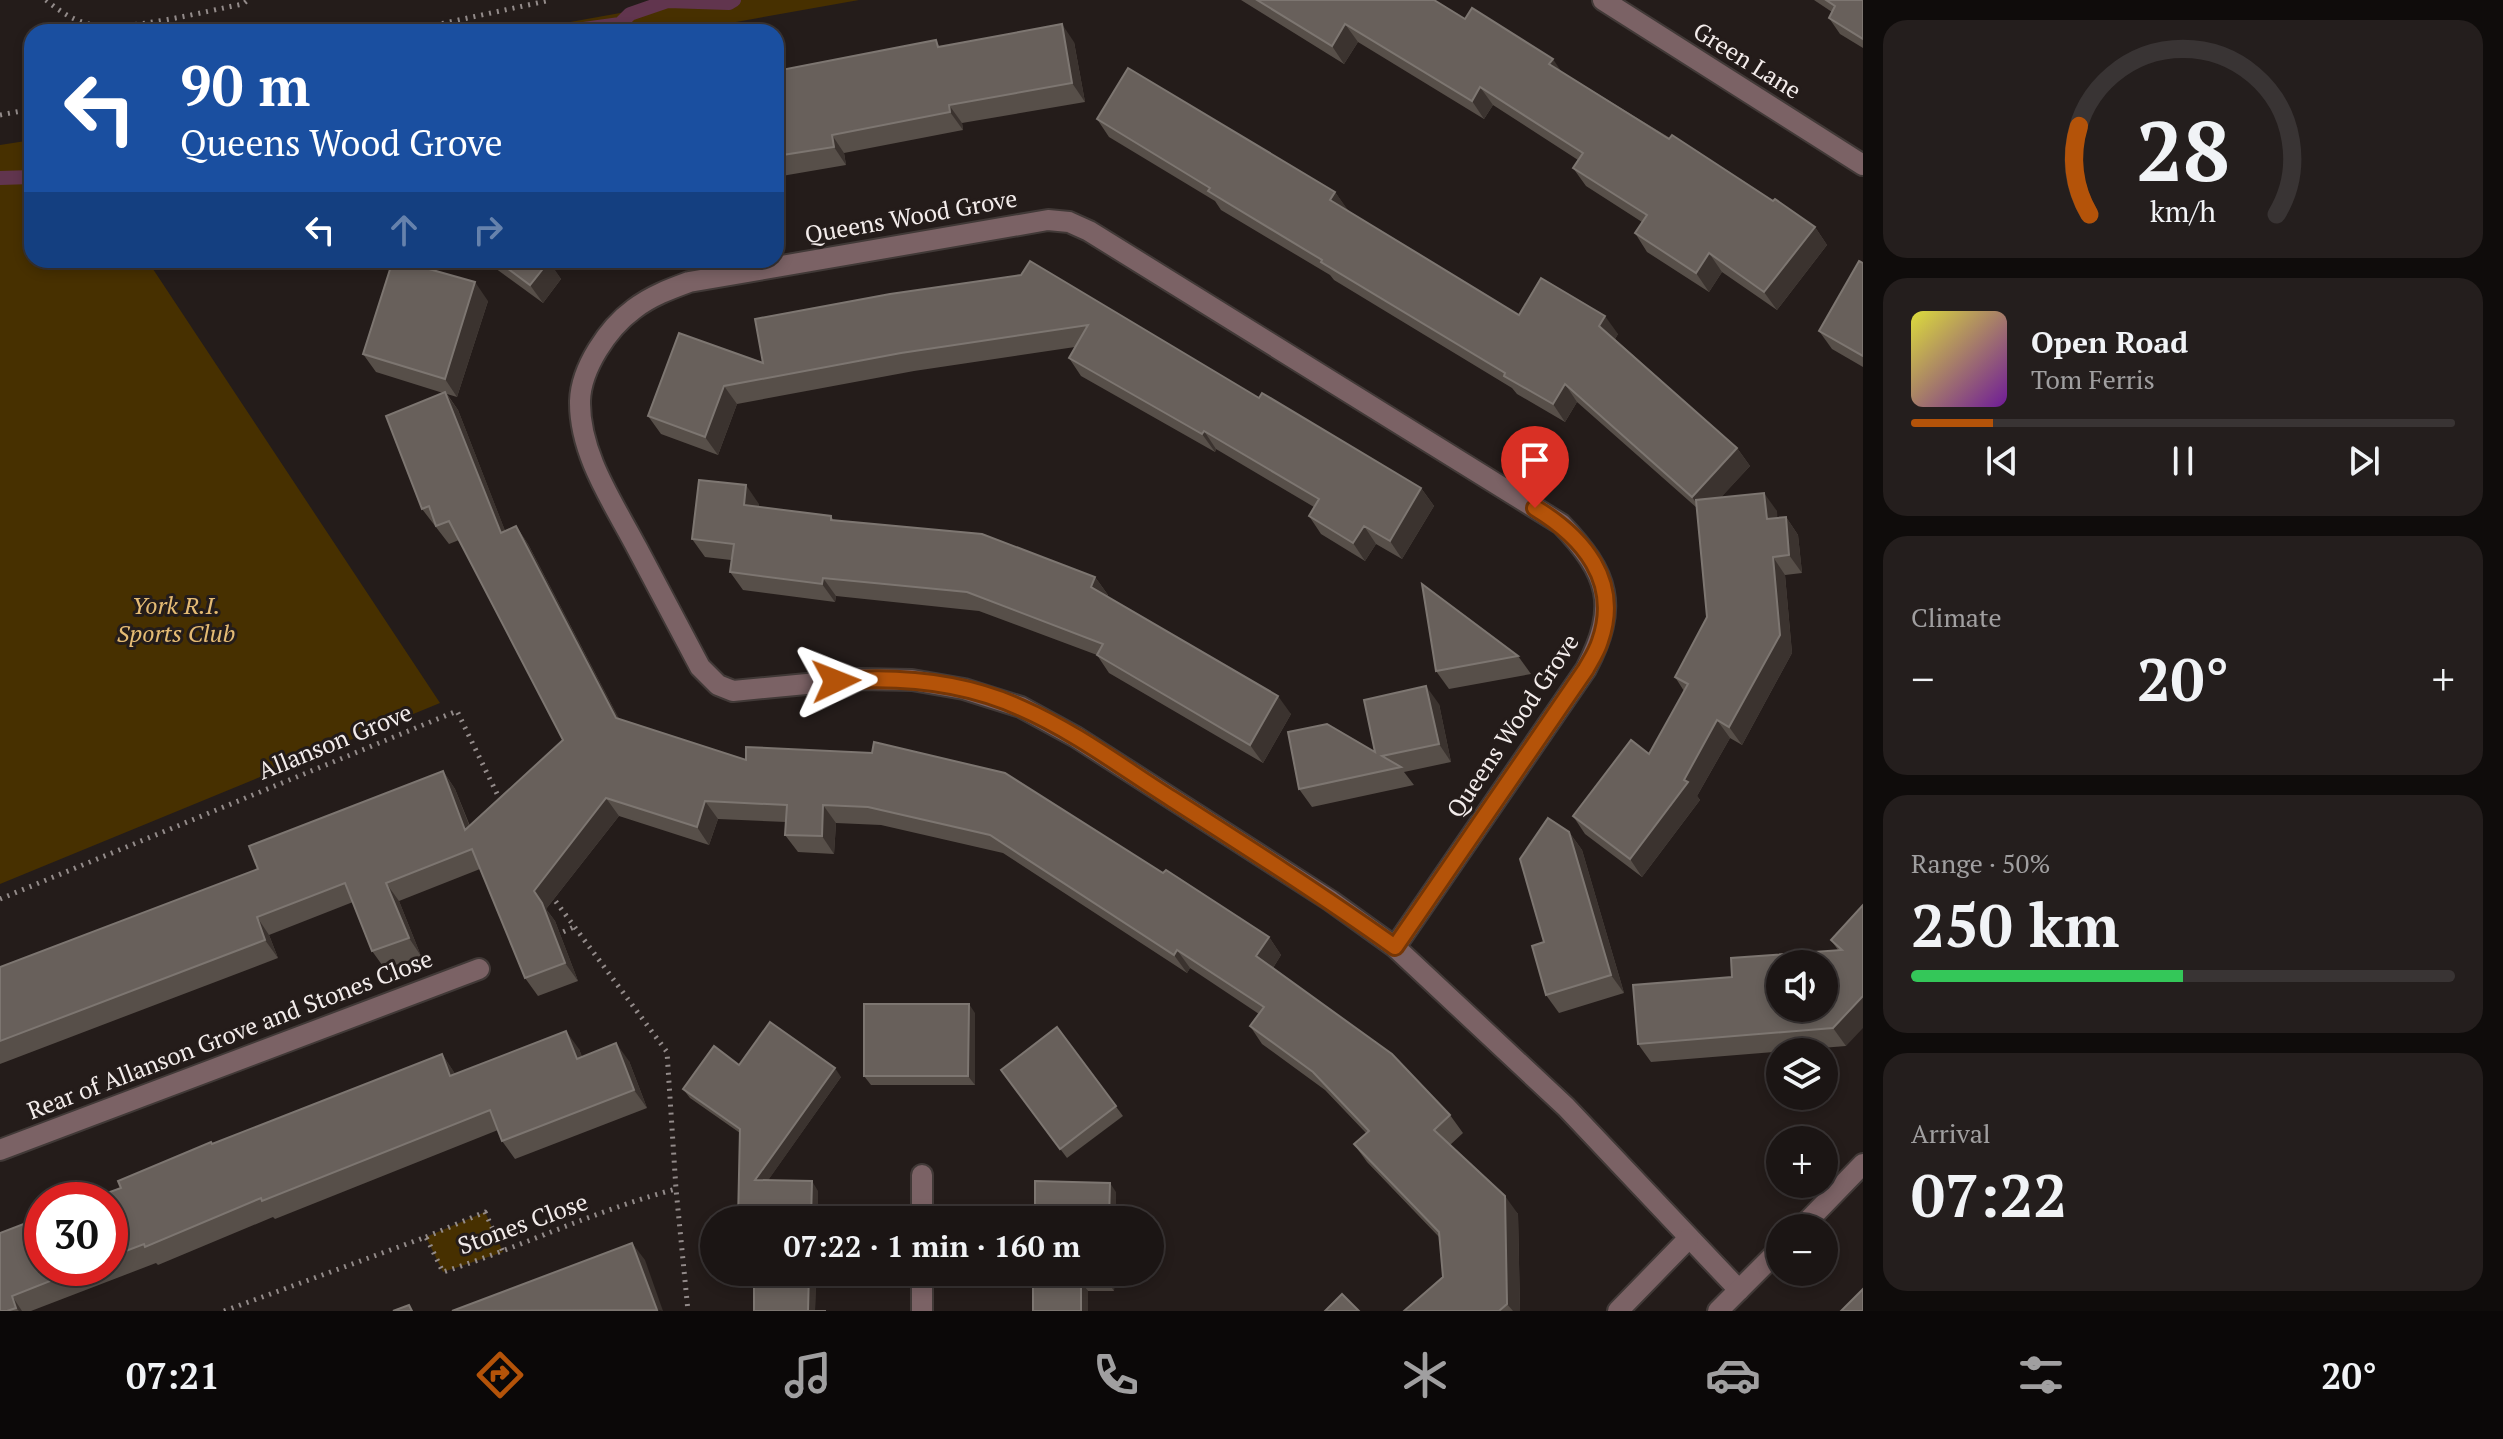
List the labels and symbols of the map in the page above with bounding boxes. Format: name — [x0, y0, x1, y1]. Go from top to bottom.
street label: Green Lane — [1687, 14, 1808, 106]
street label: Queens Wood Grove — [802, 182, 1020, 250]
pin — [1501, 426, 1569, 508]
park label: York R.I. Sports Club — [117, 589, 235, 649]
street label: Queens Wood Grove — [1439, 627, 1586, 824]
position arrow — [794, 639, 878, 723]
street label: Allanson Grove — [253, 696, 416, 787]
street label: Rear of Allanson Grove and Stones Close — [22, 942, 437, 1126]
speed limit sign: 30 — [24, 1182, 128, 1286]
street label: Stones Close — [453, 1185, 592, 1261]

